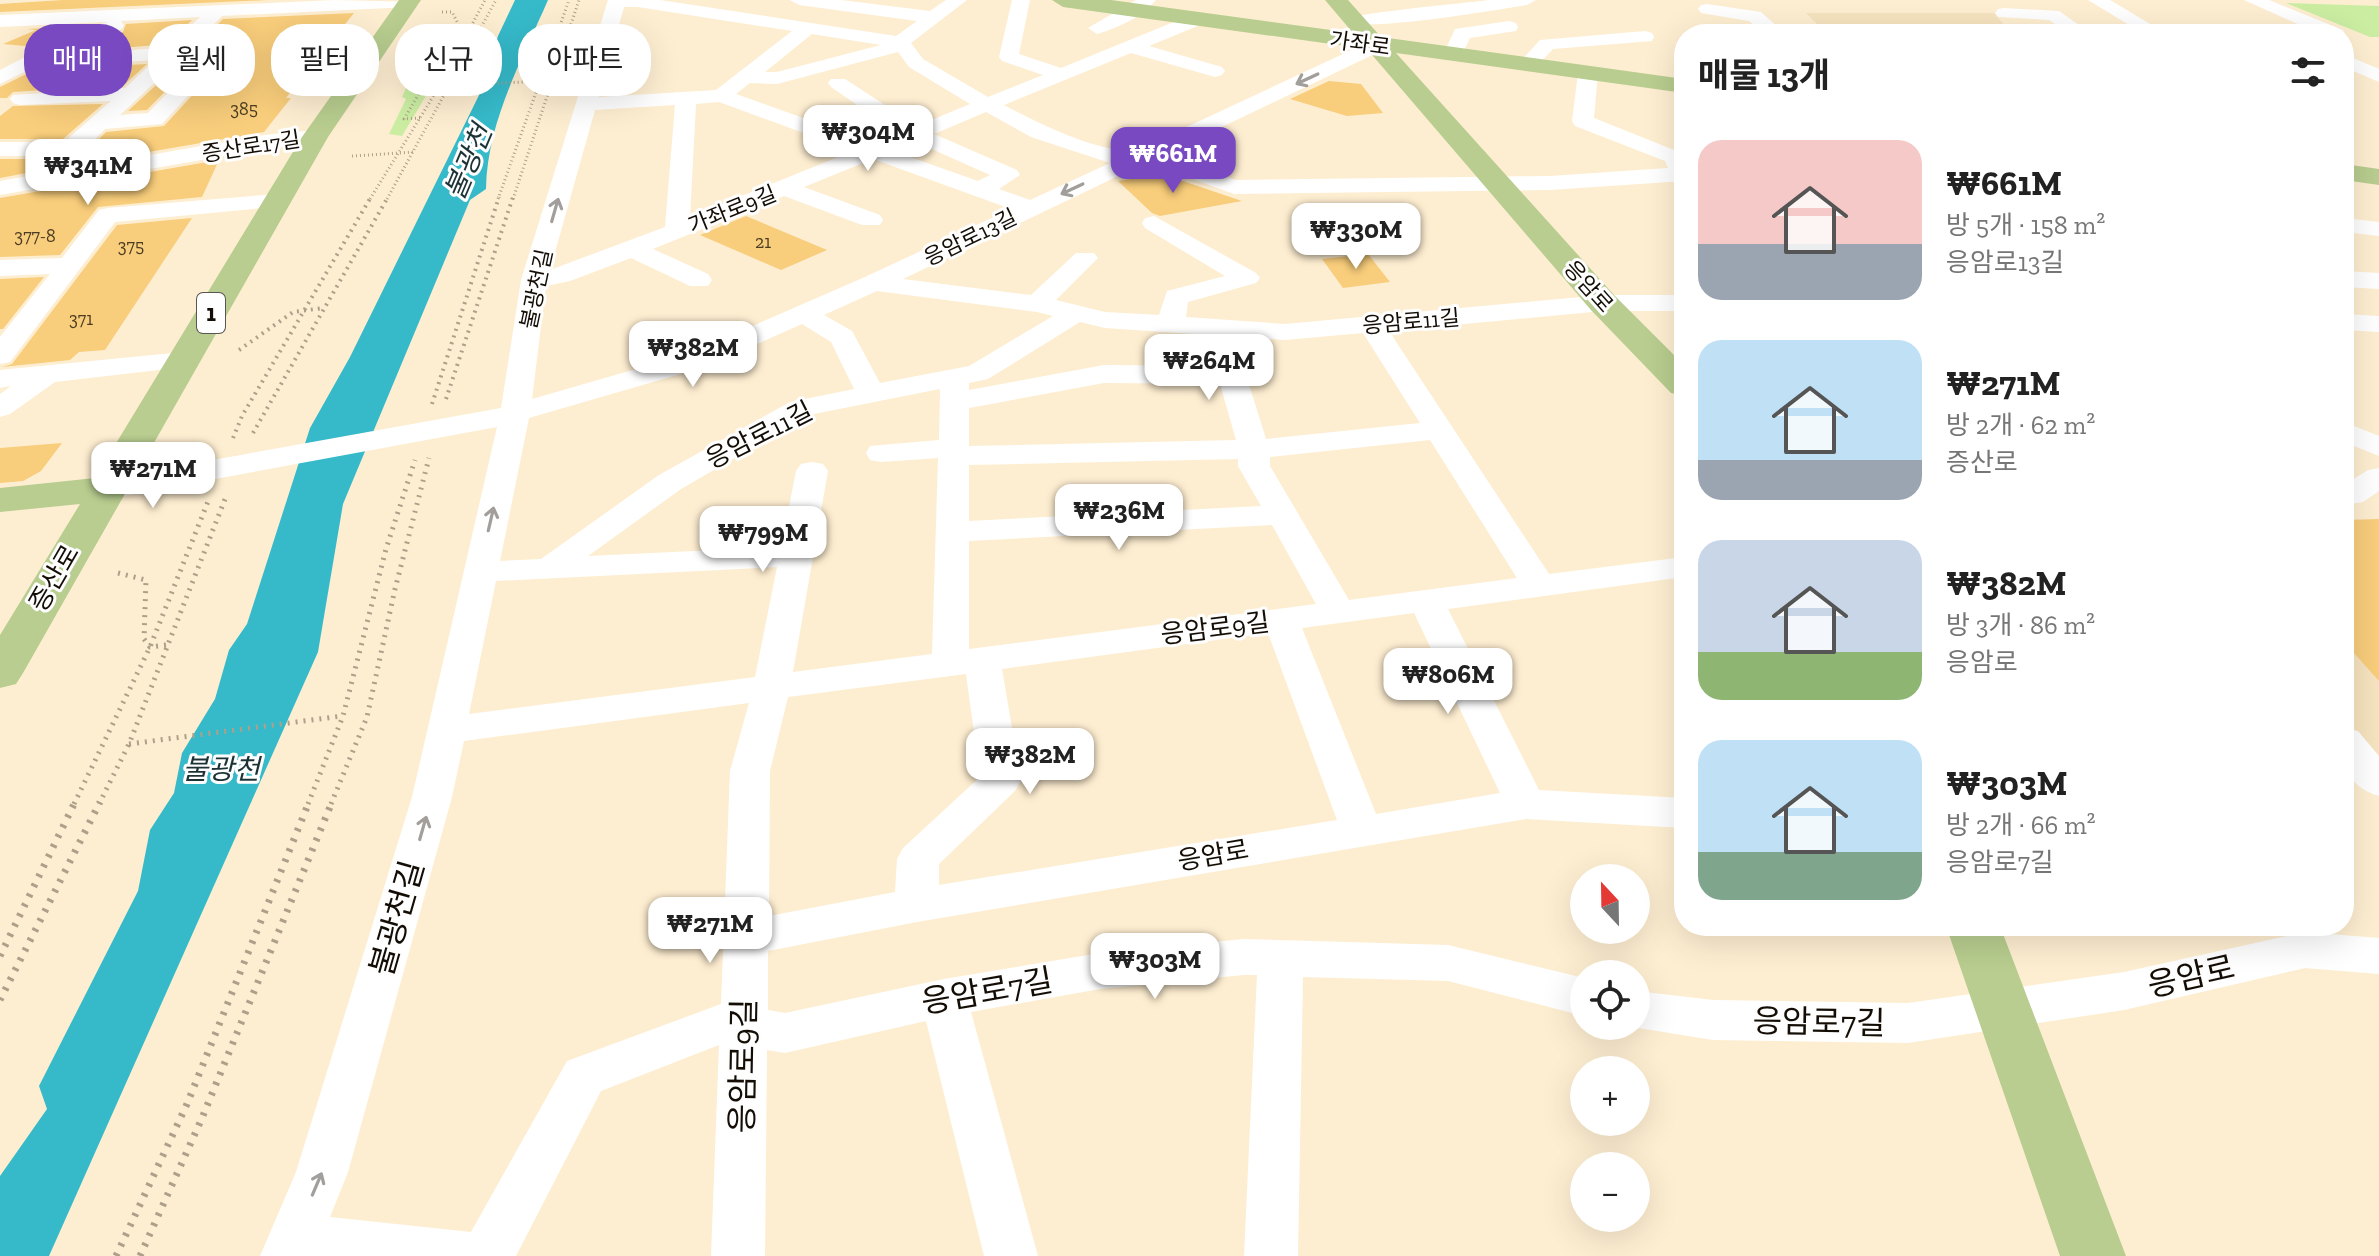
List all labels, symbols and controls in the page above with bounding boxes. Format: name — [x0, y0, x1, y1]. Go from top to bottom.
chip: 매매 — [24, 24, 132, 96]
chip: 월세 — [148, 24, 255, 96]
chip: 필터 — [271, 24, 379, 96]
chip: 신규 — [395, 24, 502, 96]
chip: 아파트 — [518, 24, 651, 96]
street label: 가좌로 — [1328, 26, 1392, 61]
icon: filters — [2286, 50, 2330, 94]
text: 매물 13개 — [1698, 55, 1830, 96]
one-way arrow — [1295, 72, 1319, 87]
house number: 385 — [230, 98, 258, 120]
pin: ₩304M — [812, 105, 924, 173]
text: ₩304M — [821, 115, 915, 147]
water label: 불광천 — [438, 117, 500, 204]
street label: 증산로17길 — [200, 125, 302, 168]
pin: ₩661M — [1117, 127, 1229, 195]
text: ₩661M — [1129, 137, 1217, 169]
pin: ₩341M — [32, 139, 144, 207]
text: ₩341M — [43, 149, 133, 181]
text: ₩661M — [1946, 163, 2062, 204]
icon: home — [1762, 172, 1858, 268]
street label: 가좌로9길 — [684, 180, 780, 239]
one-way arrow — [1060, 182, 1084, 197]
one-way arrow — [548, 198, 563, 224]
street label: 응암로13길 — [919, 203, 1021, 272]
pin: ₩330M — [1300, 203, 1412, 271]
text: 방 5개 · 158 m² — [1946, 209, 2105, 241]
text: ₩330M — [1310, 213, 1402, 245]
house number: 377-8 — [14, 225, 56, 247]
house number: 21 — [755, 231, 771, 253]
house number: 375 — [118, 235, 144, 257]
text: 응암로13길 — [1946, 246, 2064, 278]
street label: 불광천길 — [515, 247, 558, 332]
street label: 응암로 — [1558, 255, 1619, 318]
road number: 1 — [197, 293, 225, 333]
street label: 응암로11길 — [1361, 304, 1461, 339]
house number: 371 — [69, 308, 93, 330]
pin: ₩382M — [637, 321, 749, 389]
text: ₩382M — [647, 331, 739, 363]
pin: ₩264M — [1153, 334, 1265, 402]
text: ₩264M — [1163, 344, 1255, 376]
text: ₩271M — [1946, 363, 2060, 404]
icon: home — [1762, 372, 1858, 468]
street label: 응암로11길 — [700, 394, 818, 476]
text: 방 2개 · 62 m² — [1946, 409, 2095, 441]
pin: ₩271M — [97, 442, 209, 510]
text: 증산로 — [1946, 446, 2018, 478]
text: ₩271M — [109, 452, 197, 484]
pin: ₩236M — [1063, 484, 1175, 552]
text: ₩236M — [1073, 494, 1165, 526]
pin: ₩799M — [707, 506, 819, 574]
one-way arrow — [484, 507, 499, 533]
text: ₩799M — [718, 516, 808, 548]
street label: 증산로 — [22, 539, 86, 617]
text: ₩382M — [1946, 563, 2066, 604]
icon: home — [1762, 572, 1858, 668]
street label: 응암로9길 — [1159, 605, 1271, 651]
text: 방 3개 · 86 m² — [1946, 609, 2095, 641]
text: 응암로 — [1946, 646, 2018, 678]
pin: ₩806M — [1392, 648, 1504, 716]
text: ₩806M — [1401, 658, 1495, 690]
pin: ₩382M — [974, 728, 1086, 796]
text: ₩382M — [984, 738, 1076, 770]
water label: 불광천 — [182, 753, 263, 786]
text: ₩303M — [1946, 763, 2067, 804]
icon: home — [1762, 772, 1858, 868]
text: 방 2개 · 66 m² — [1946, 809, 2096, 841]
one-way arrow — [416, 815, 431, 841]
street label: 응암로 — [1175, 833, 1251, 877]
text: 응암로7길 — [1946, 846, 2054, 878]
street label: 불광천길 — [363, 856, 431, 980]
north arrow — [1570, 864, 1650, 944]
map controls — [1570, 864, 1650, 1232]
pin: ₩271M — [654, 897, 766, 965]
text: ₩271M — [666, 907, 754, 939]
pin: ₩303M — [1099, 933, 1211, 1001]
text: ₩303M — [1109, 943, 1201, 975]
street label: 응암로 — [2144, 948, 2238, 1004]
button: locate — [1570, 960, 1650, 1040]
street label: 응암로7길 — [918, 961, 1056, 1021]
street label: 응암로9길 — [723, 998, 763, 1134]
street label: 응암로7길 — [1752, 1002, 1886, 1042]
button: + — [1570, 1056, 1650, 1136]
button: − — [1570, 1152, 1650, 1232]
one-way arrow — [311, 1172, 326, 1197]

